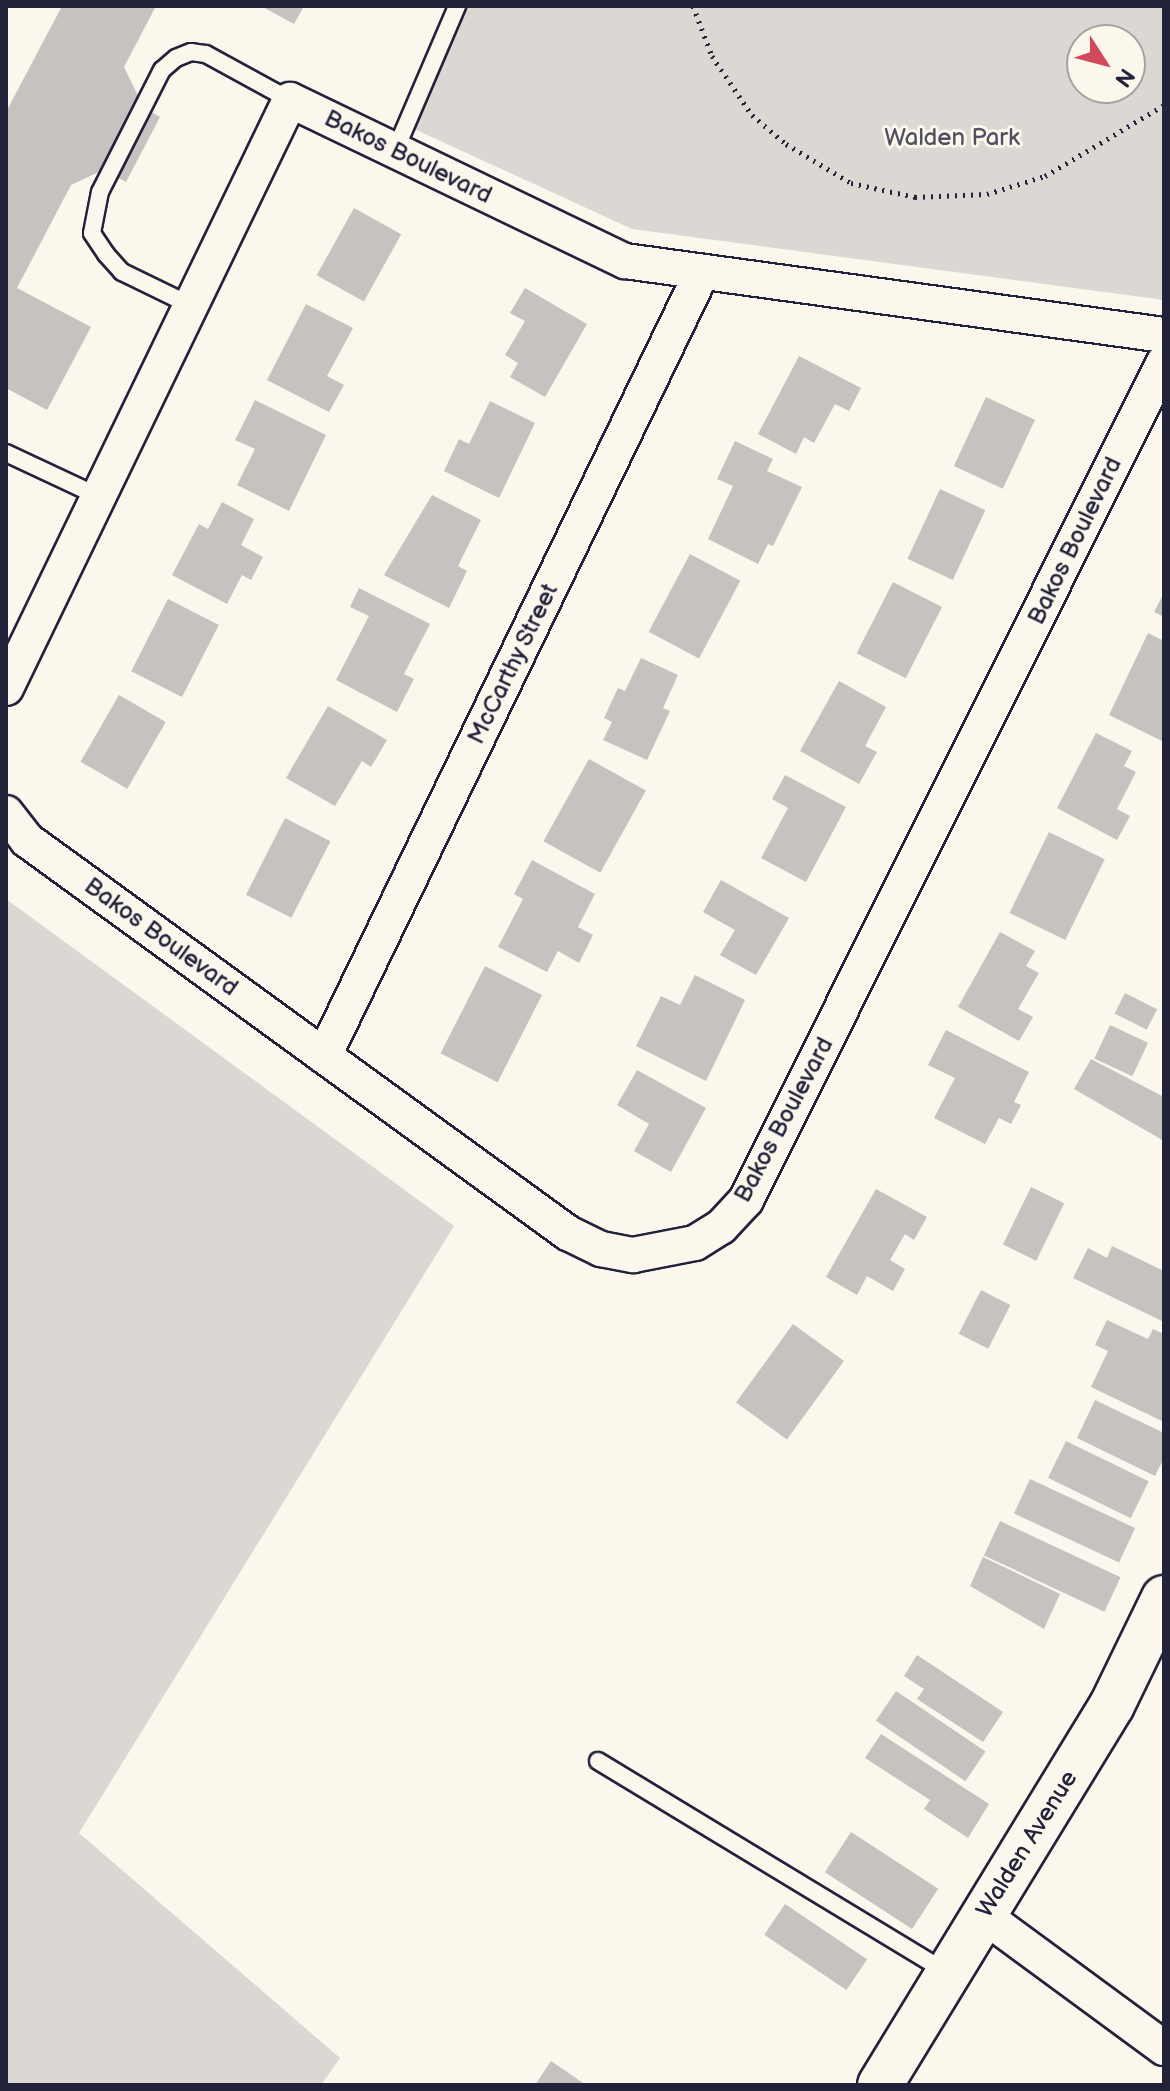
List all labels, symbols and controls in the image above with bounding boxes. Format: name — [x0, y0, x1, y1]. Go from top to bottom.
north arrow — [1066, 24, 1146, 104]
text: N — [1108, 63, 1140, 92]
street label: Bakos Boulevard — [320, 104, 496, 210]
park label: Walden Park — [884, 124, 1020, 152]
street label: Bakos Boulevard — [1022, 453, 1128, 629]
street label: McCarthy Street — [461, 578, 565, 750]
street label: Bakos Boulevard — [79, 872, 243, 1002]
street label: Bakos Boulevard — [728, 1033, 840, 1207]
street label: Walden Avenue — [970, 1765, 1084, 1923]

